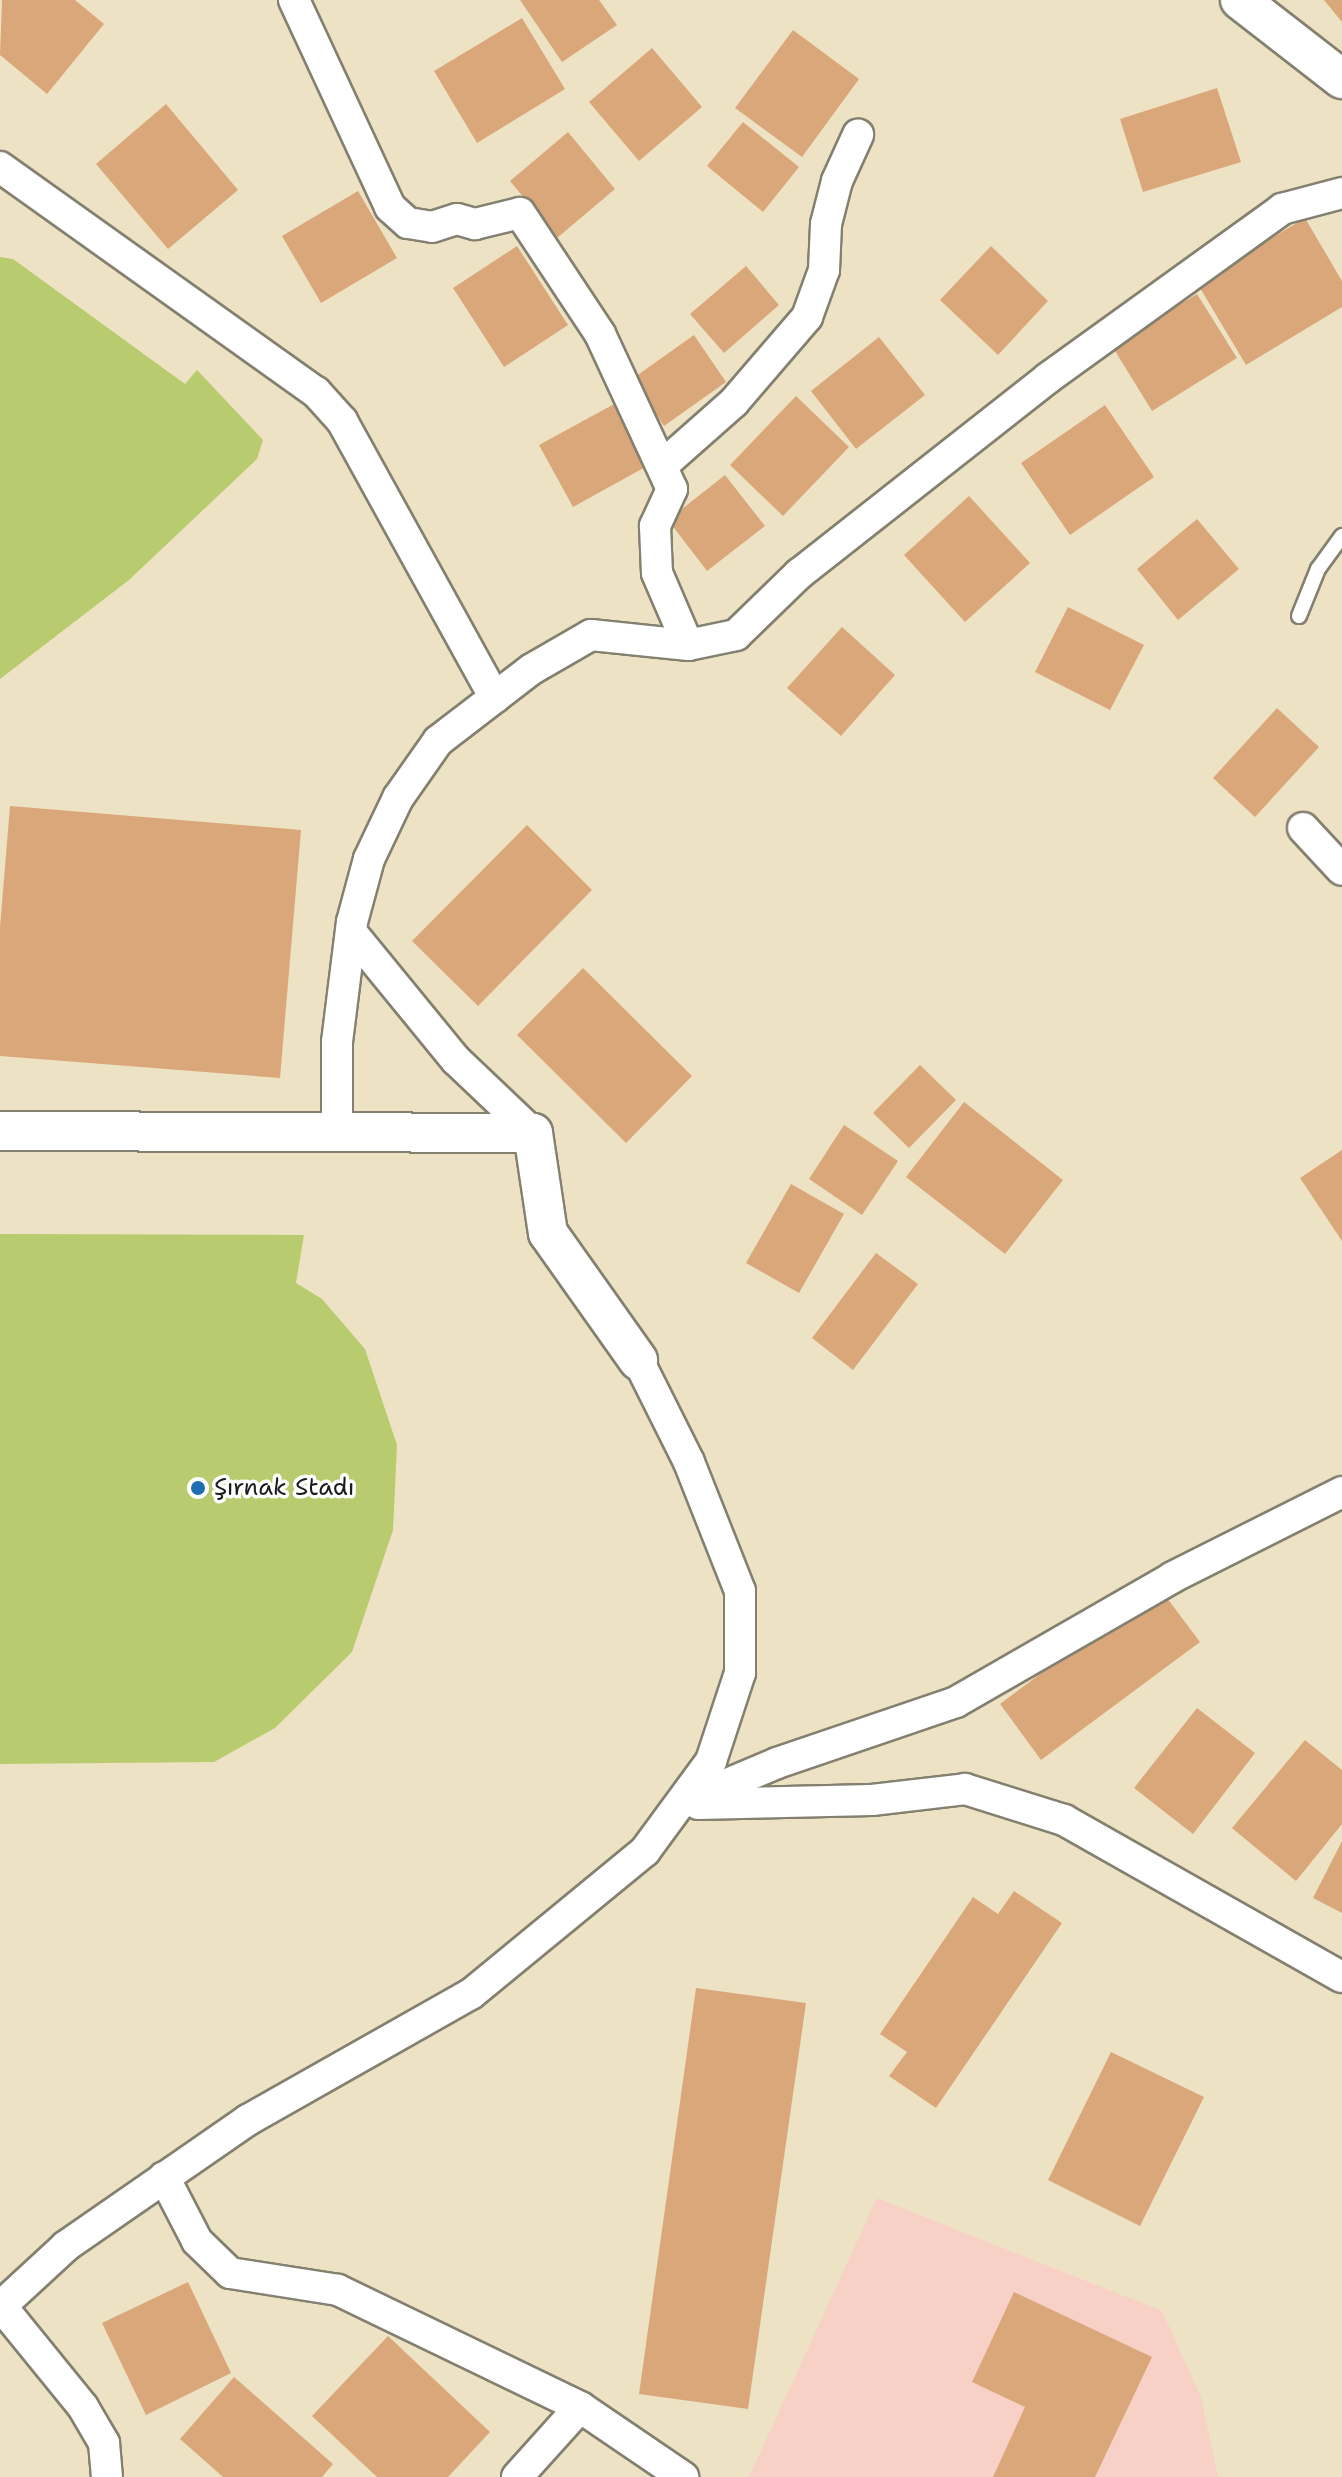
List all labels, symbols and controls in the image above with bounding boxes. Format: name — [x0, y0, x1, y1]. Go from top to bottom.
place label: Şırnak Stadı — [214, 1474, 355, 1502]
marker: Şırnak Stadı — [189, 1479, 207, 1497]

